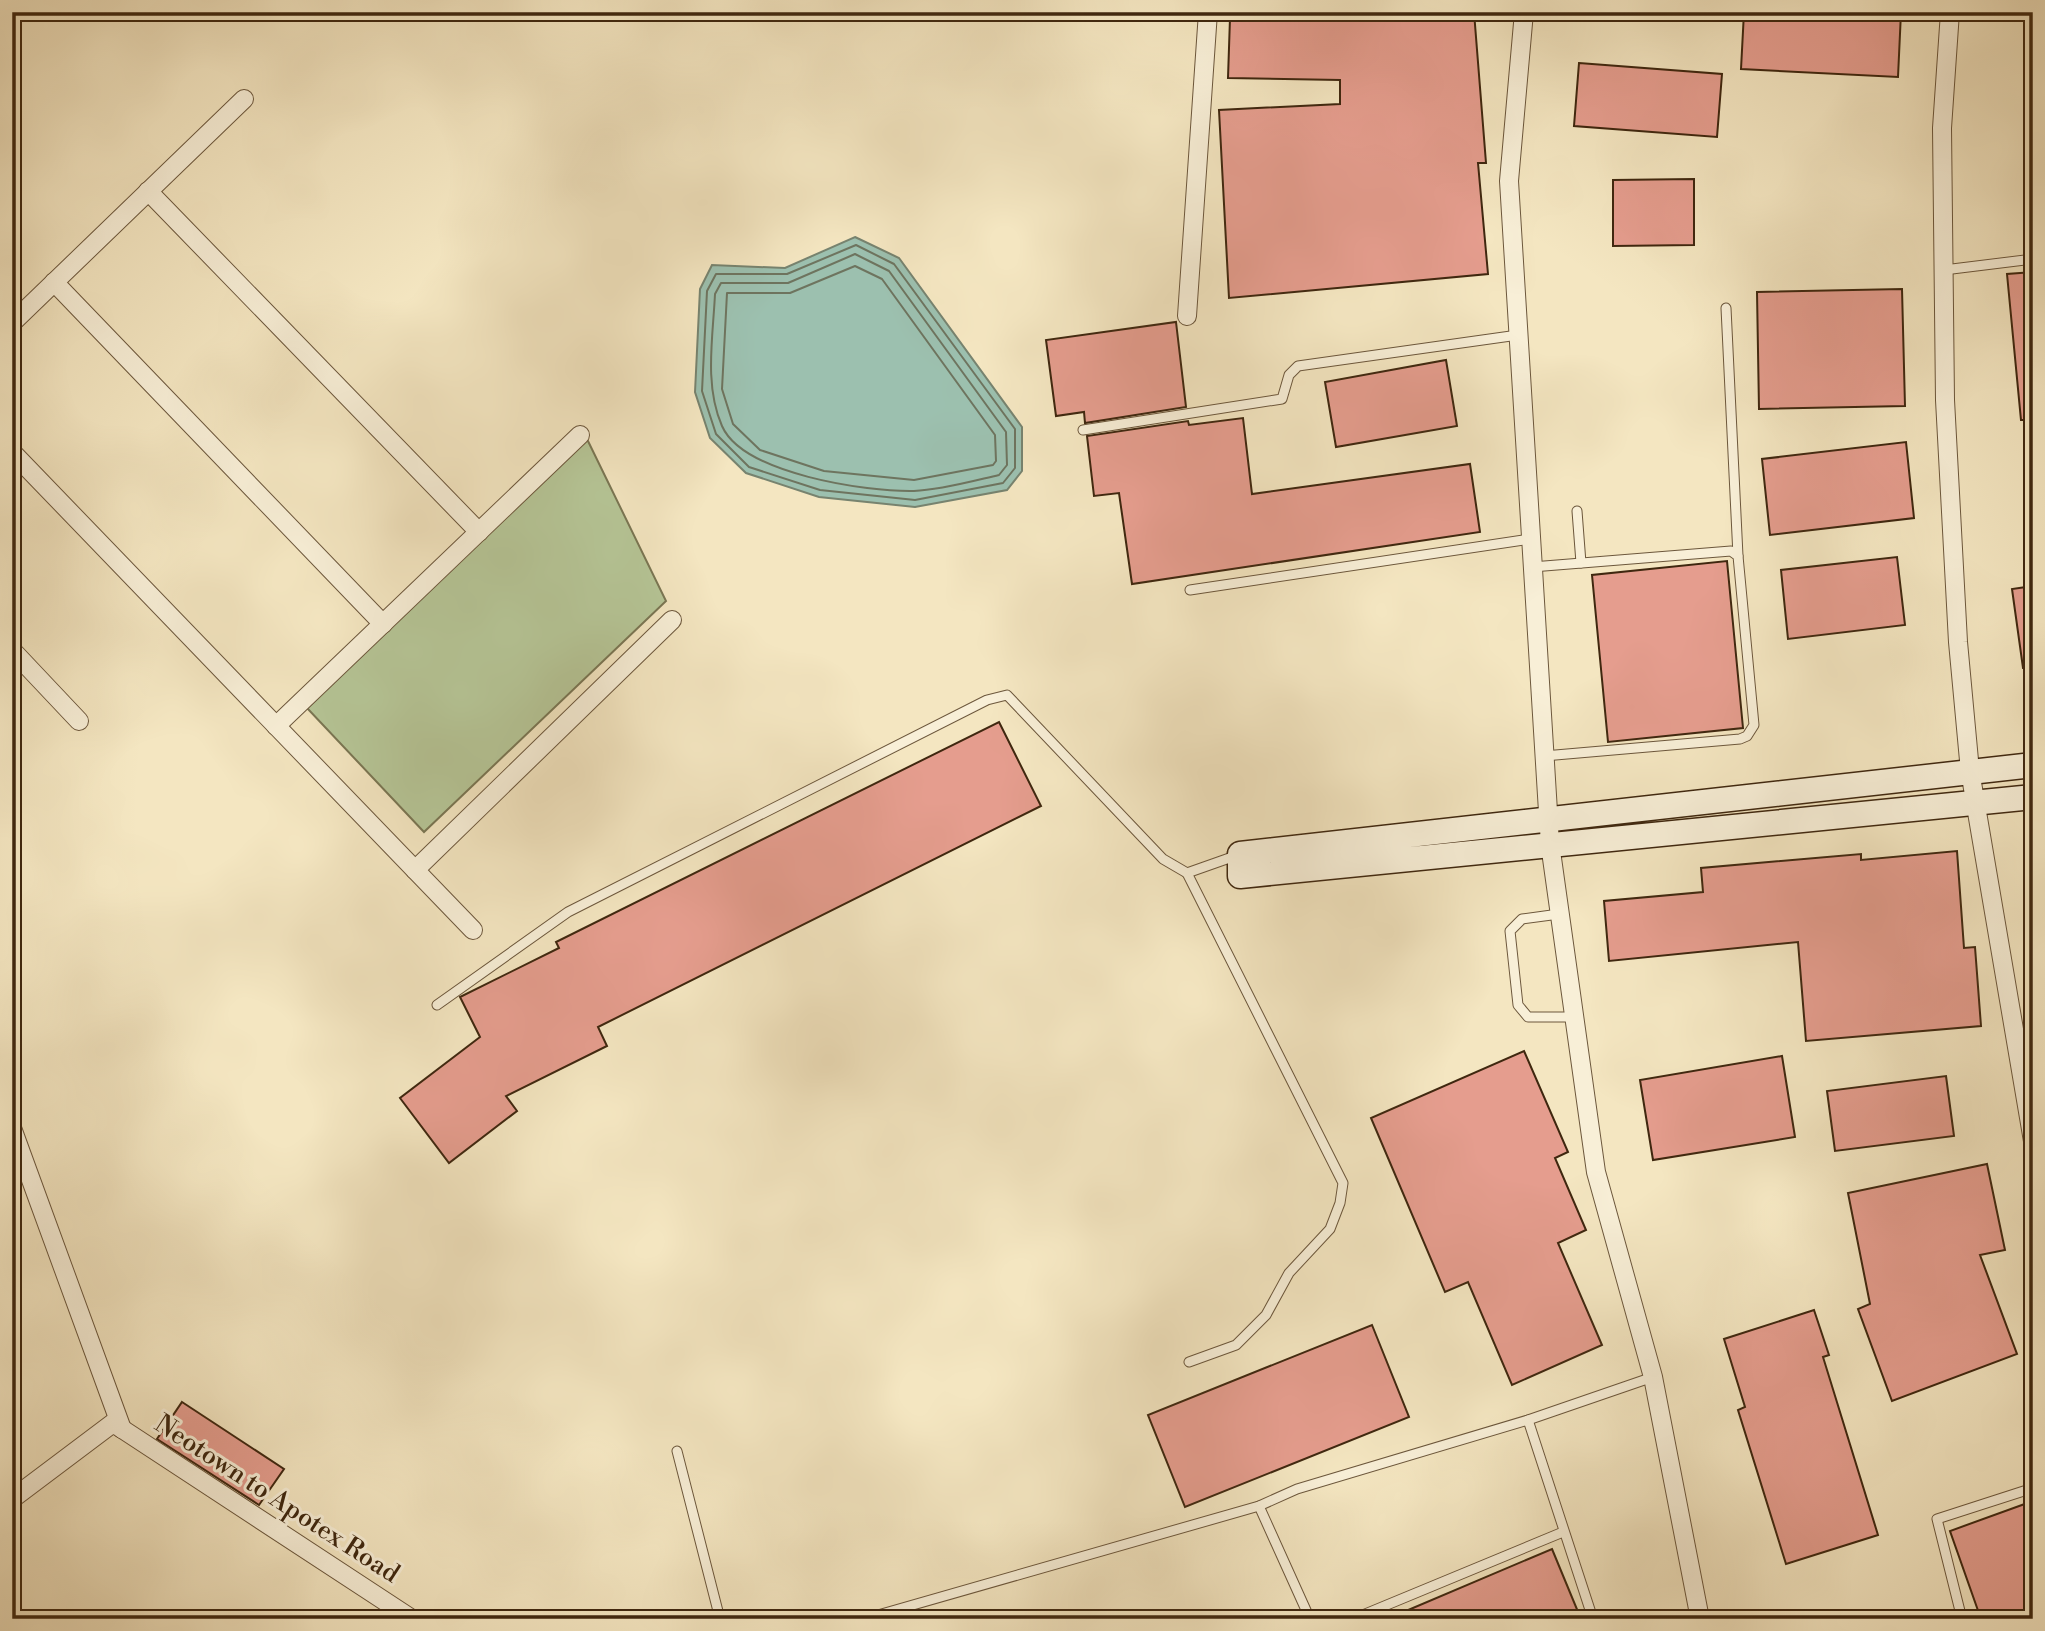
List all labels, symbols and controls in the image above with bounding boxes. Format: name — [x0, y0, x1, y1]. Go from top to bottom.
street label: Neotown to Apotex Road — [149, 1408, 406, 1590]

